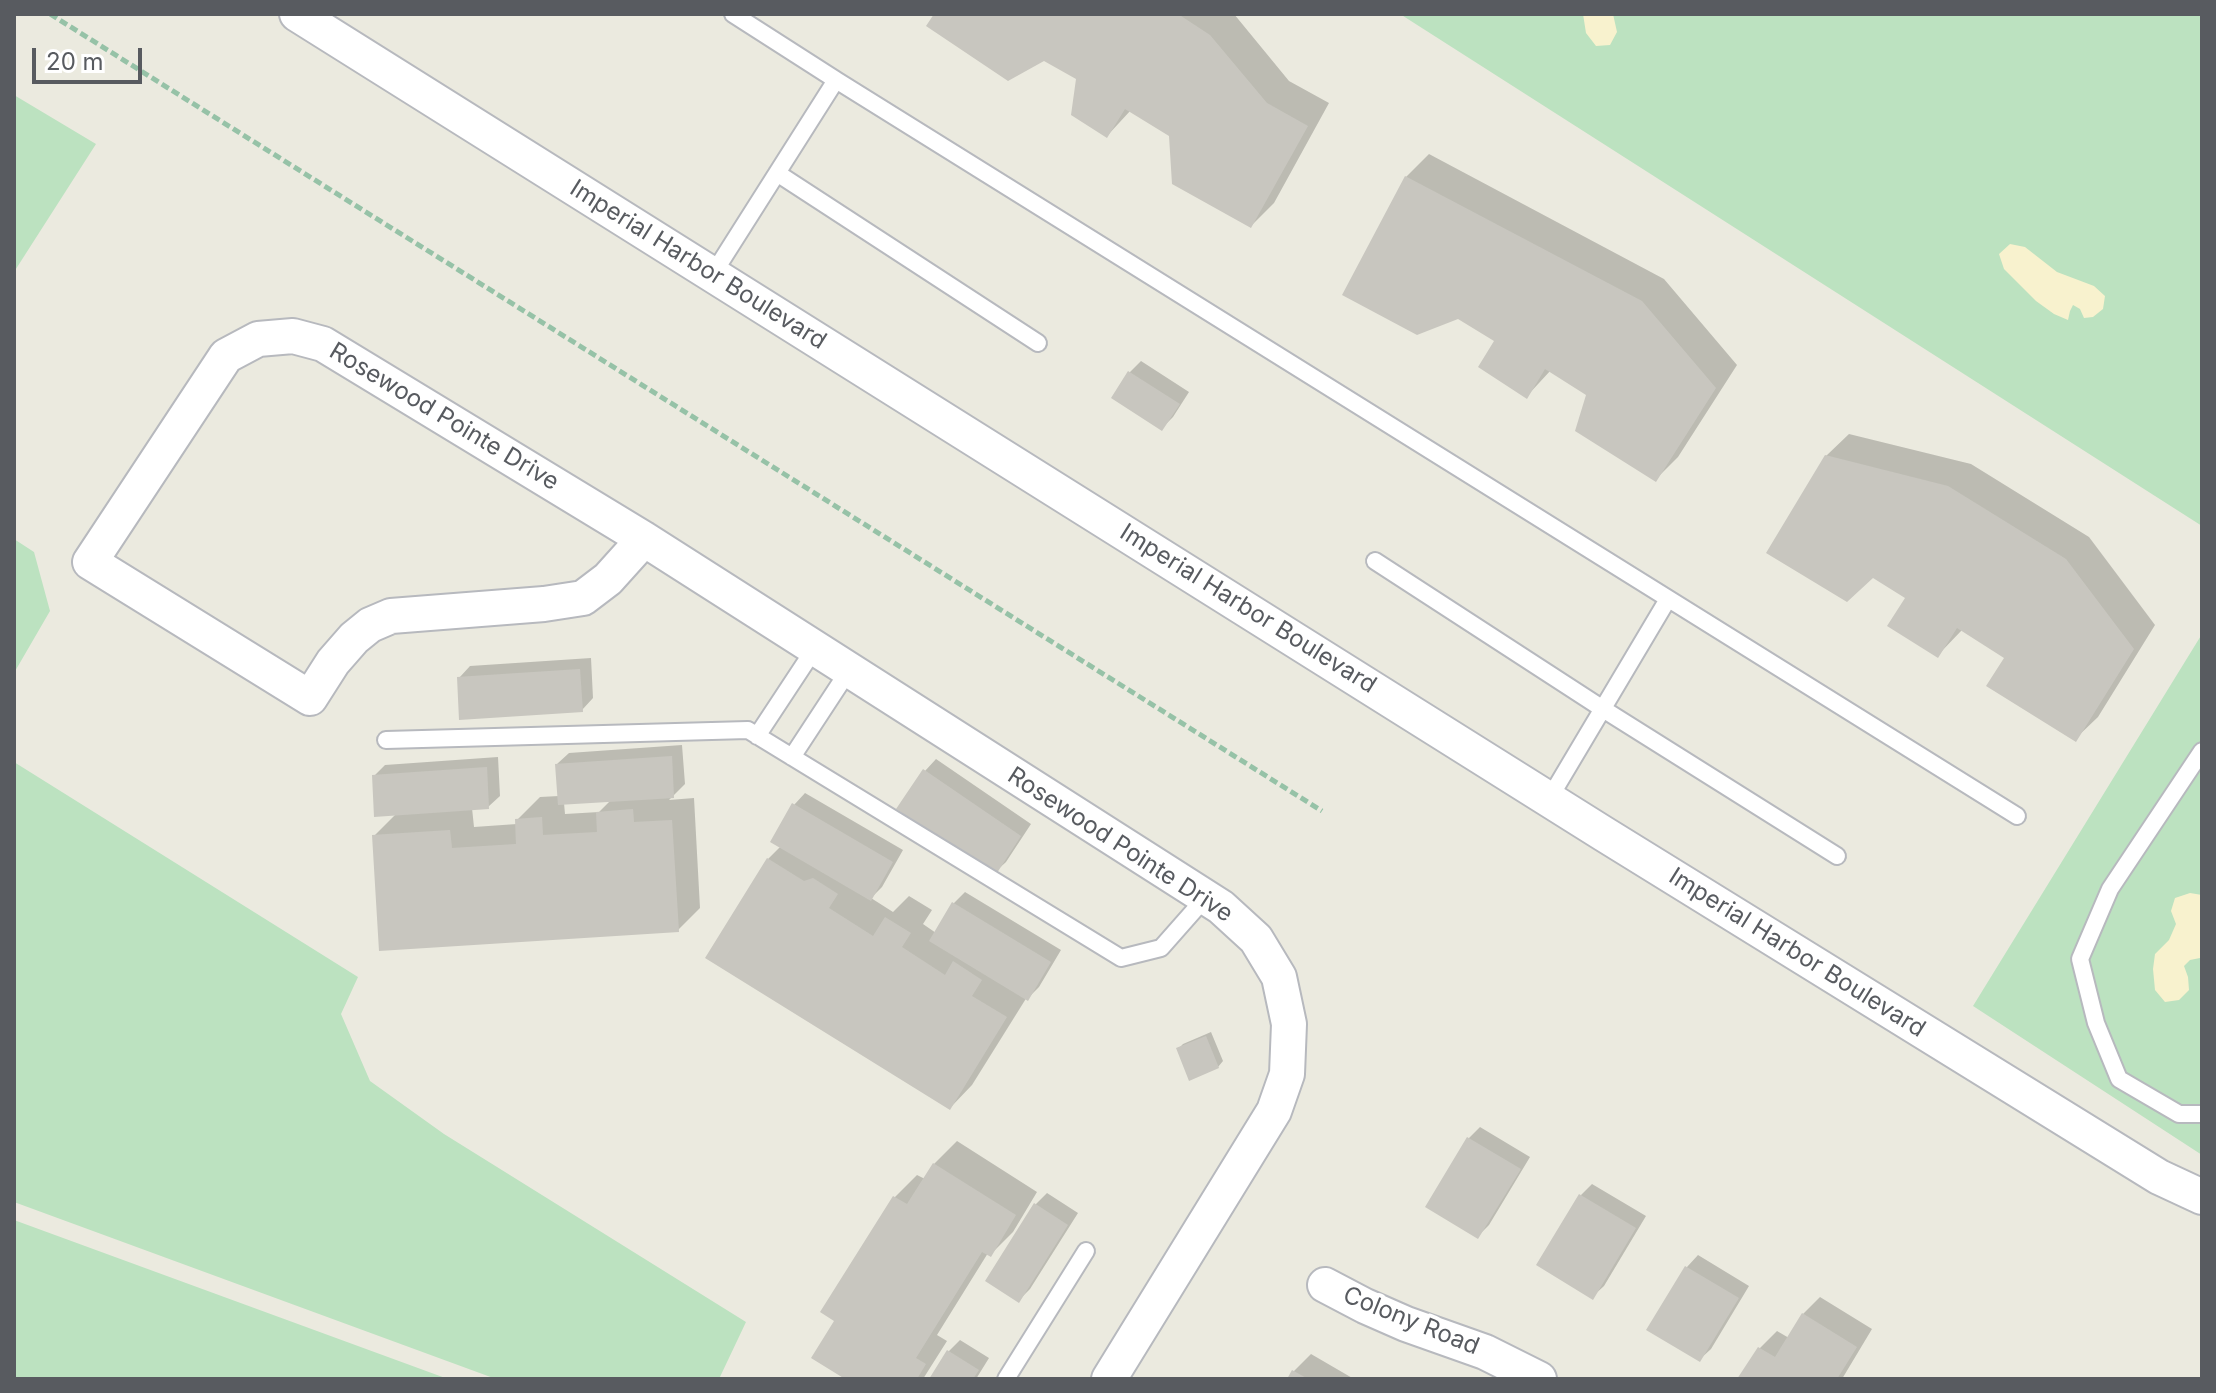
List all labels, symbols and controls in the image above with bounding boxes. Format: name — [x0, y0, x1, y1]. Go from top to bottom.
scale bar — [36, 32, 146, 82]
text: 20 m — [46, 47, 104, 76]
street label: Imperial Harbor Boulevard — [565, 174, 831, 356]
street label: Rosewood Pointe Drive — [324, 337, 564, 497]
street label: Imperial Harbor Boulevard — [1115, 518, 1381, 700]
street label: Rosewood Pointe Drive — [1002, 761, 1238, 929]
street label: Imperial Harbor Boulevard — [1664, 862, 1930, 1044]
street label: Colony Road — [1339, 1281, 1483, 1361]

